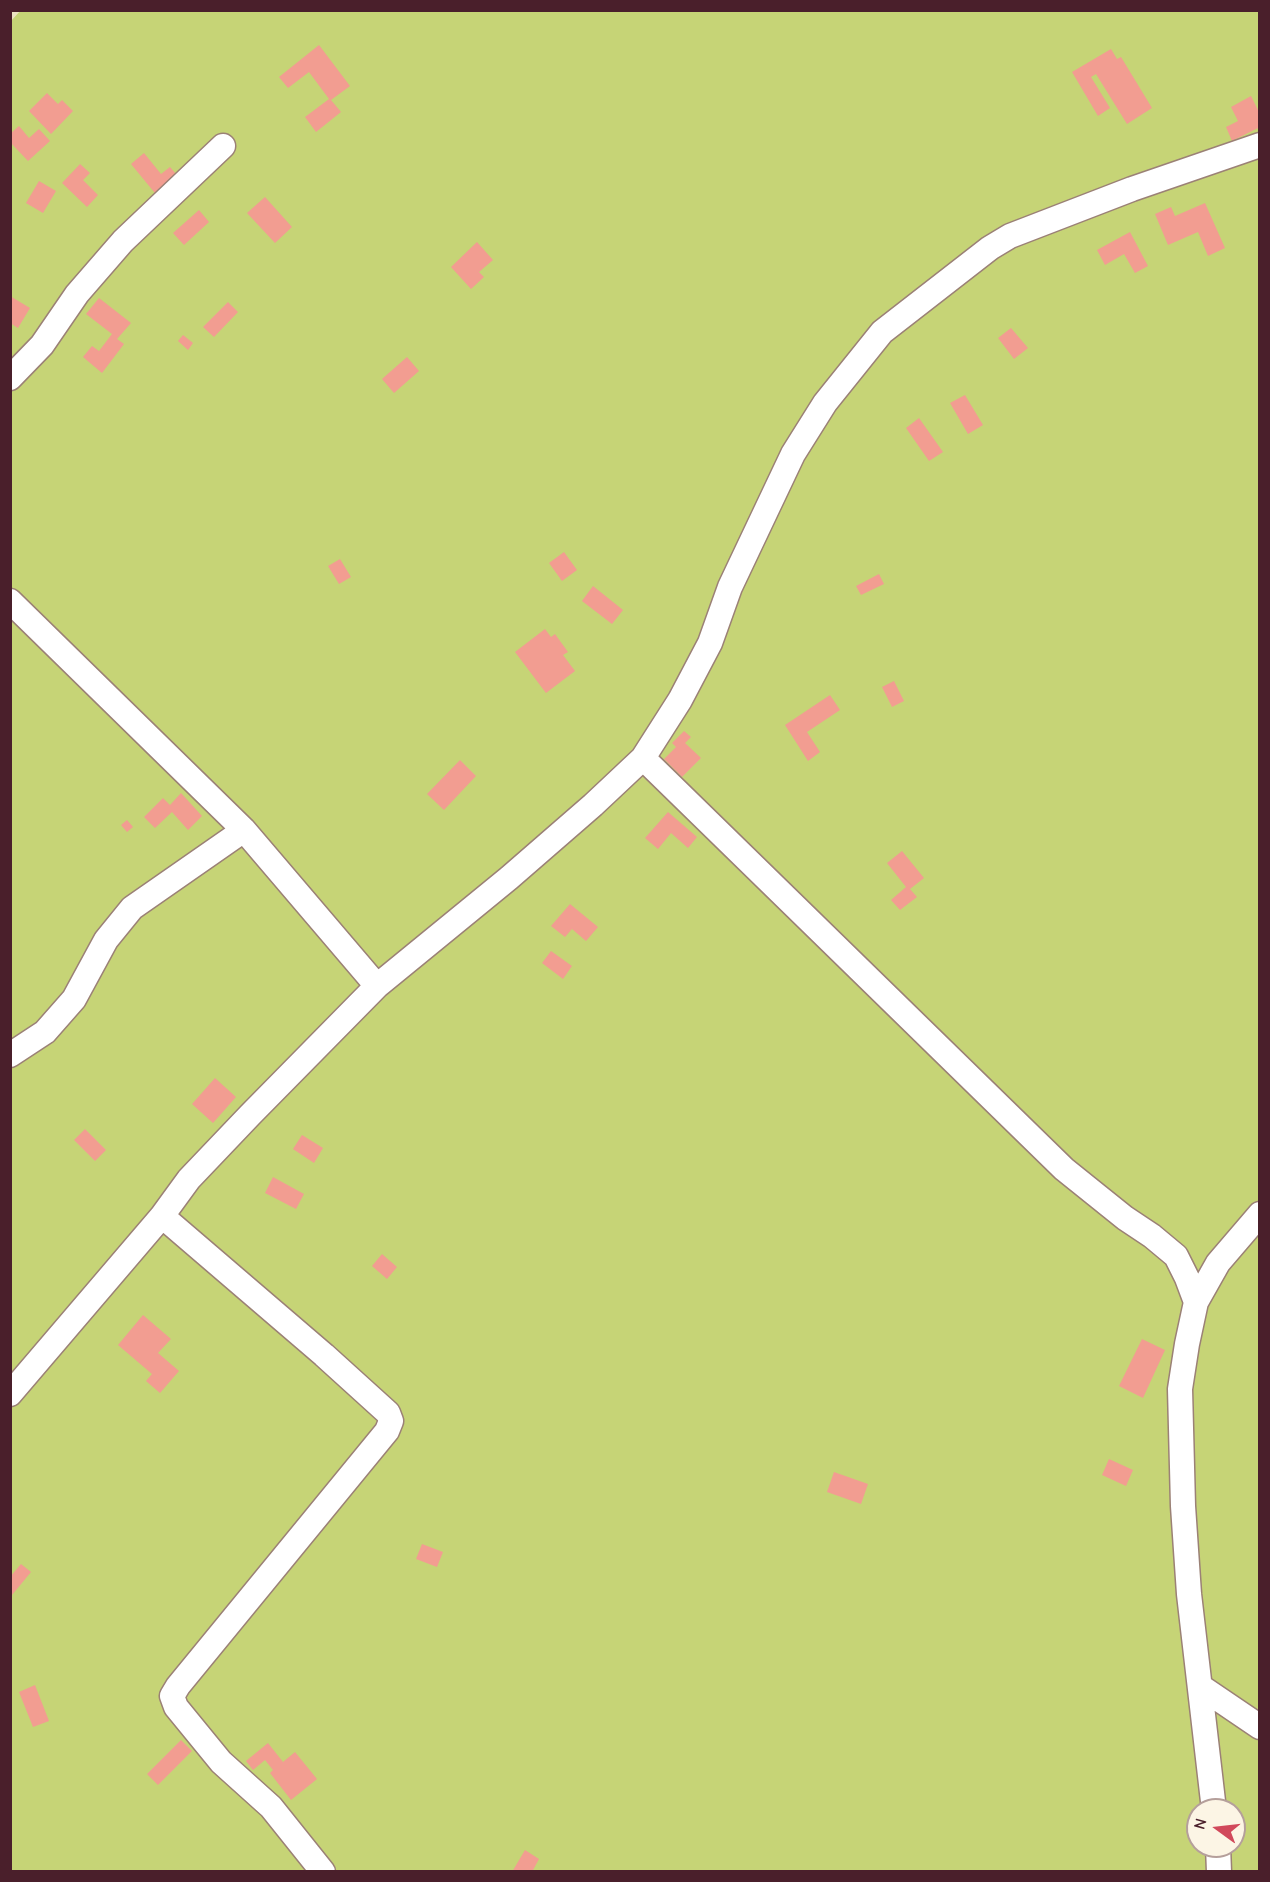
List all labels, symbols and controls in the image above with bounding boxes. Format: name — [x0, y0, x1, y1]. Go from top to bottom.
north arrow — [1186, 1798, 1246, 1858]
text: N — [1191, 1816, 1211, 1831]

